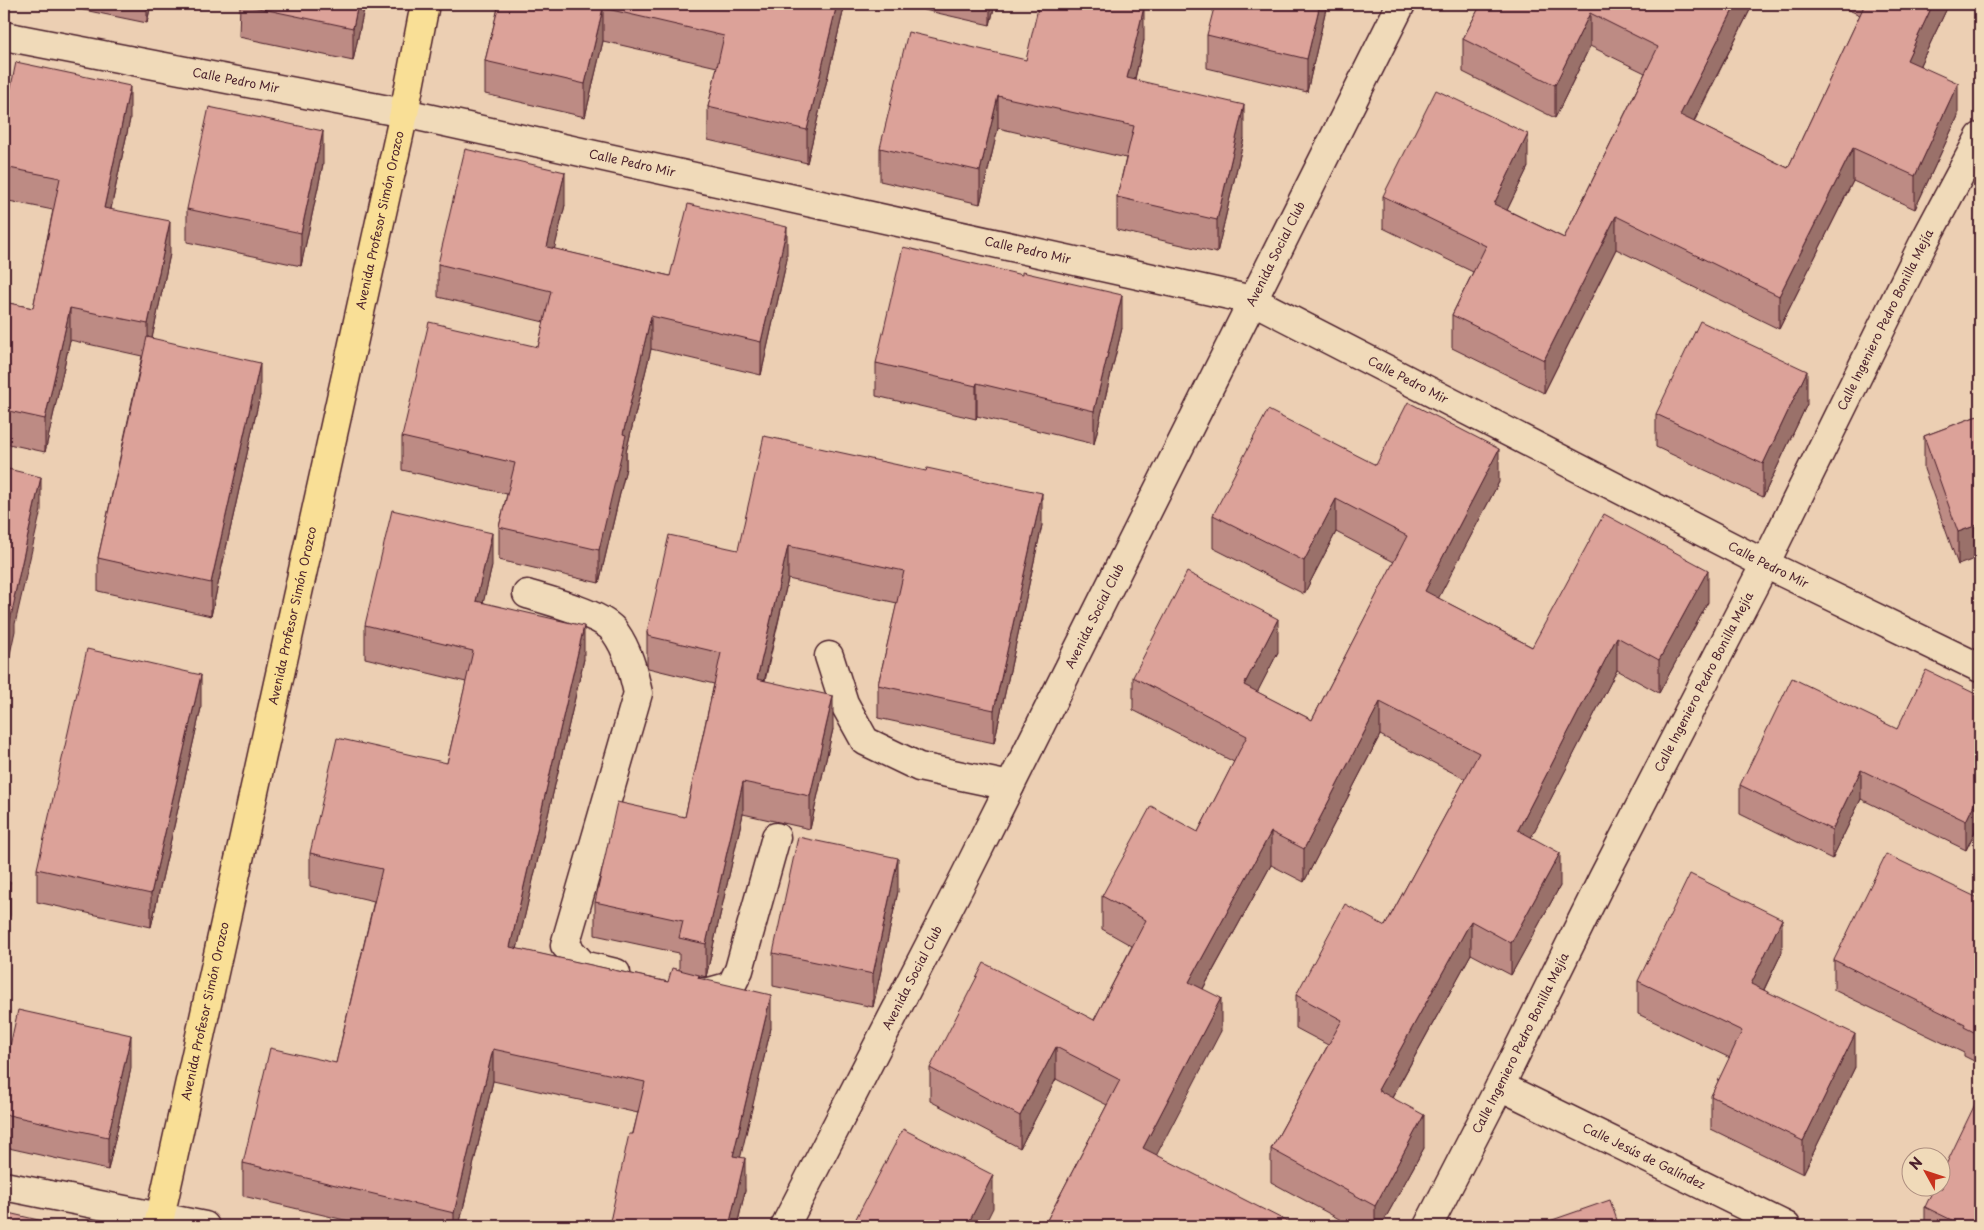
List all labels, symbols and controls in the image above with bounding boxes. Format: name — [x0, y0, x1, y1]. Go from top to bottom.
street label: Calle Pedro Mir — [191, 62, 282, 97]
street label: Avenida Profesor Simón Orozco — [351, 129, 408, 311]
street label: Calle Pedro Mir — [587, 144, 678, 181]
street label: Avenida Social Club — [1241, 198, 1309, 309]
street label: Calle Ingeniero Pedro Bonilla Mejía — [1832, 225, 1938, 413]
street label: Calle Pedro Mir — [983, 231, 1073, 268]
street label: Calle Pedro Mir — [1365, 351, 1452, 408]
street label: Avenida Profesor Simón Orozco — [263, 524, 320, 706]
street label: Calle Pedro Mir — [1725, 536, 1813, 592]
street label: Avenida Social Club — [1060, 560, 1128, 671]
street label: Calle Ingeniero Pedro Bonilla Mejía — [1649, 588, 1757, 775]
street label: Avenida Profesor Simón Orozco — [176, 920, 233, 1102]
street label: Avenida Social Club — [877, 922, 946, 1033]
street label: Calle Ingeniero Pedro Bonilla Mejía — [1467, 949, 1573, 1136]
street label: Calle Jesús de Galíndez — [1580, 1118, 1709, 1193]
north arrow — [1902, 1148, 1952, 1198]
text: N — [1904, 1152, 1927, 1174]

